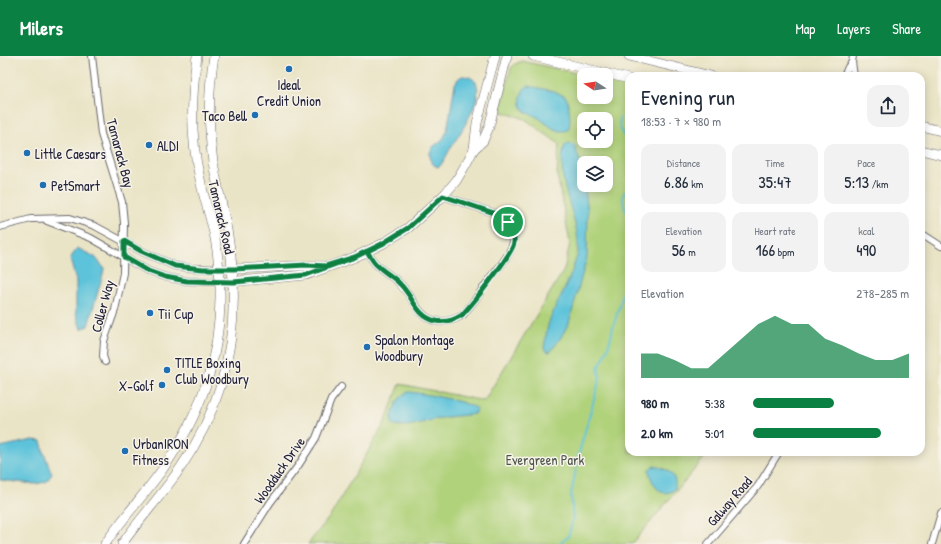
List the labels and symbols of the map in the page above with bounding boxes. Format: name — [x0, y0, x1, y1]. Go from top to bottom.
marker: Ideal Credit Union — [284, 64, 294, 74]
north arrow — [577, 68, 613, 104]
place label: Ideal Credit Union — [257, 75, 321, 110]
place label: Taco Bell — [202, 106, 248, 125]
marker: Taco Bell — [250, 110, 260, 120]
street label: Tamarack Bay — [102, 116, 139, 190]
place label: ALDI — [157, 136, 179, 155]
marker: ALDI — [144, 140, 154, 150]
place label: Little Caesars — [35, 144, 106, 163]
marker: Little Caesars — [22, 148, 32, 158]
place label: PetSmart — [51, 176, 100, 195]
street label: Tamarack Road — [204, 178, 240, 256]
marker: PetSmart — [38, 180, 48, 190]
pin — [491, 205, 525, 239]
street label: Coller Way — [86, 278, 119, 335]
place label: Tii Cup — [158, 304, 193, 324]
marker: Tii Cup — [145, 308, 155, 318]
place label: Spalon Montage Woodbury — [375, 330, 455, 366]
marker: Spalon Montage Woodbury — [362, 342, 372, 352]
place label: TITLE Boxing Club Woodbury — [175, 353, 249, 389]
marker: TITLE Boxing Club Woodbury — [162, 365, 172, 375]
place label: X-Golf — [119, 376, 154, 395]
marker: X-Golf — [157, 380, 167, 390]
street label: Woodduck Drive — [249, 433, 309, 507]
place label: UrbanIRON Fitness — [132, 434, 189, 469]
marker: UrbanIRON Fitness — [120, 446, 130, 456]
park label: Evergreen Park — [506, 450, 584, 470]
street label: Galway Road — [702, 472, 757, 531]

